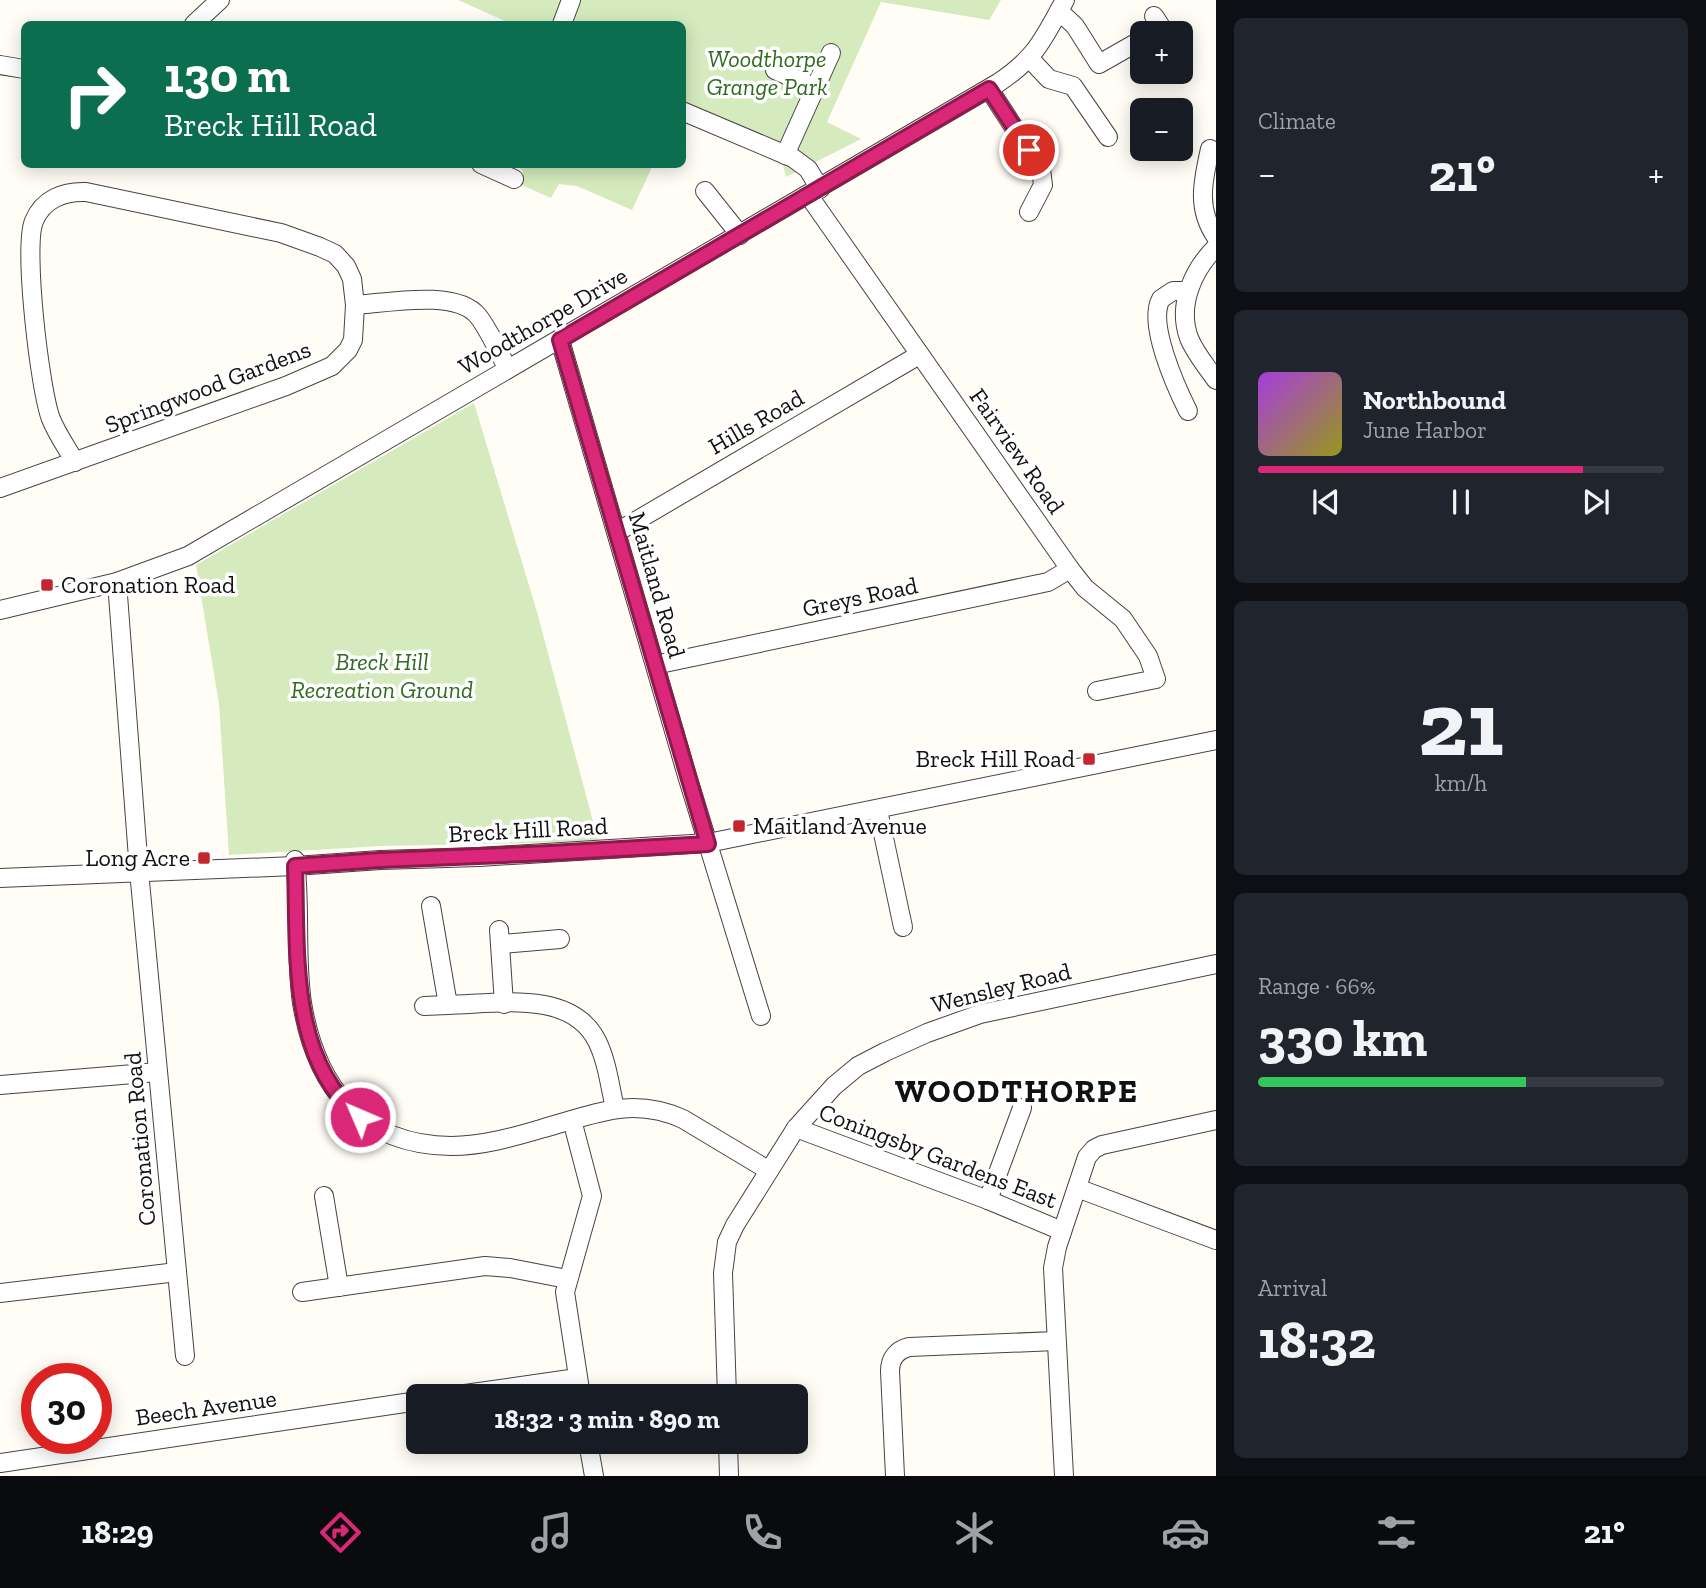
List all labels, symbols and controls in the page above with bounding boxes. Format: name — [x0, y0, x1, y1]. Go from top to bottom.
map controls — [1130, 21, 1193, 161]
button: + — [1130, 21, 1193, 84]
park label: Woodthorpe Grange Park — [706, 44, 828, 101]
text: 130 m — [164, 46, 290, 105]
icon: right — [49, 49, 140, 140]
button: − — [1130, 98, 1193, 161]
text: Breck Hill Road — [164, 106, 377, 144]
text: Climate — [1258, 107, 1336, 135]
pin — [999, 120, 1059, 180]
icon: arrive — [1010, 131, 1048, 169]
text: 21° — [1428, 142, 1495, 204]
text: − — [1258, 151, 1276, 197]
text: + — [1648, 151, 1664, 197]
street label: Woodthorpe Drive — [453, 260, 632, 381]
street label: Springwood Gardens — [101, 334, 315, 439]
street label: Fairview Road — [964, 382, 1071, 519]
street label: Hills Road — [703, 383, 809, 460]
text: Northbound — [1363, 384, 1506, 416]
text: June Harbor — [1363, 416, 1487, 444]
icon: previous — [1307, 483, 1345, 521]
icon: pause — [1442, 483, 1480, 521]
icon: next — [1577, 483, 1615, 521]
street label: Maitland Road — [623, 509, 692, 661]
place label: Coronation Road — [61, 570, 235, 599]
street label: Greys Road — [800, 570, 920, 623]
marker: Coronation Road — [39, 577, 55, 593]
park label: Breck Hill Recreation Ground — [291, 647, 473, 704]
text: 21 — [1418, 669, 1504, 778]
place label: Breck Hill Road — [915, 744, 1075, 773]
marker: Breck Hill Road — [1081, 751, 1097, 767]
text: km/h — [1435, 769, 1487, 797]
street label: Breck Hill Road — [448, 811, 608, 848]
place label: Maitland Avenue — [753, 811, 927, 840]
marker: Maitland Avenue — [731, 818, 747, 834]
place label: Long Acre — [85, 843, 190, 872]
marker: Long Acre — [196, 850, 212, 866]
street label: Wensley Road — [928, 956, 1074, 1019]
text: Range · 66% — [1258, 972, 1376, 1000]
text: 330 km — [1258, 1007, 1427, 1069]
street label: Coronation Road — [117, 1051, 162, 1227]
district label: WOODTHORPE — [895, 1072, 1139, 1110]
position arrow — [323, 1080, 397, 1154]
street label: Coningsby Gardens East — [815, 1097, 1061, 1214]
text: Arrival — [1258, 1274, 1327, 1302]
text: 18:32 — [1258, 1309, 1376, 1371]
speed limit sign: 30 — [21, 1363, 112, 1454]
street label: Beech Avenue — [134, 1383, 278, 1432]
text: 18:32 · 3 min · 890 m — [494, 1403, 720, 1435]
icon: directions — [316, 1508, 365, 1557]
icon: music — [527, 1508, 576, 1557]
icon: phone — [738, 1508, 787, 1557]
icon: climate — [950, 1508, 999, 1557]
icon: car — [1161, 1508, 1210, 1557]
icon: filters — [1372, 1508, 1421, 1557]
text: 18:29 — [81, 1513, 154, 1551]
text: 21° — [1584, 1513, 1625, 1551]

